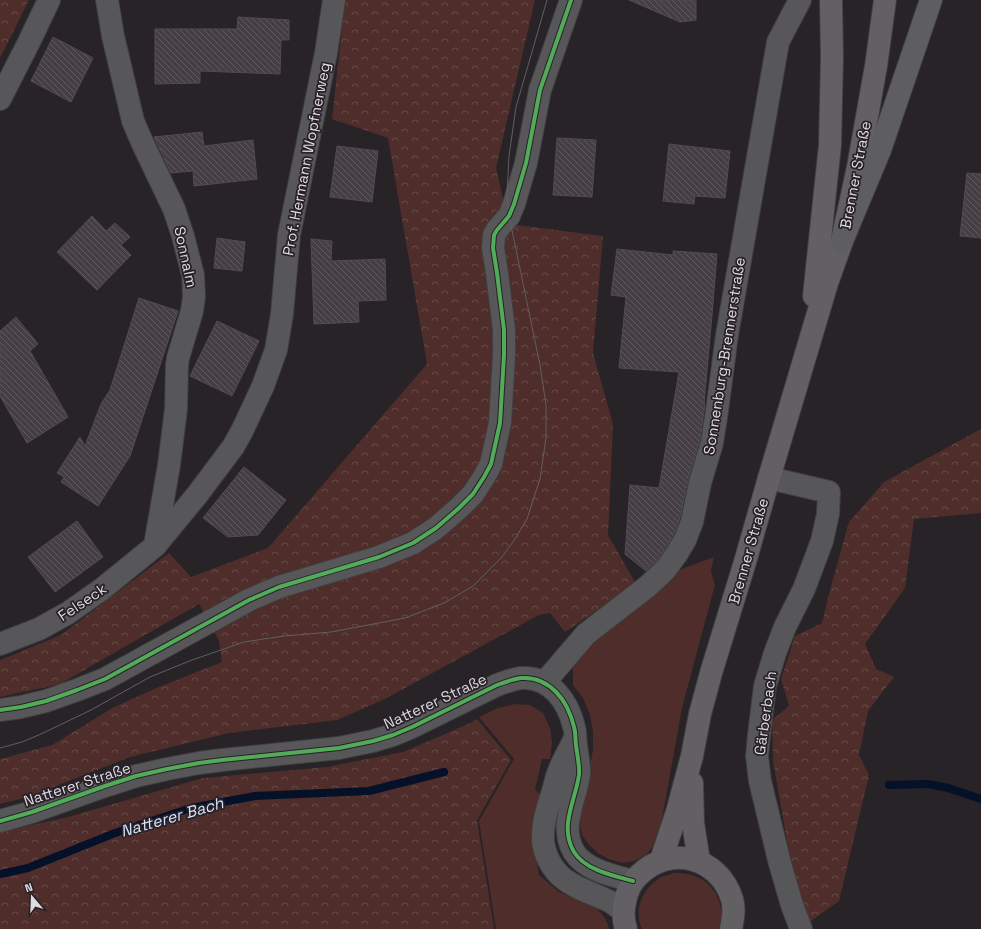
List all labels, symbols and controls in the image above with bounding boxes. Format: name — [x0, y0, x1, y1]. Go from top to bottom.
street label: Prof. Hermann Wopfnerweg — [278, 61, 334, 257]
street label: Brenner Straße — [835, 119, 875, 230]
street label: Sonnalm — [170, 225, 202, 289]
street label: Sonnenburg-Brennerstraße — [699, 256, 749, 456]
street label: Brenner Straße — [724, 496, 772, 606]
street label: Felseck — [54, 579, 110, 625]
street label: Natterer Straße — [381, 669, 490, 733]
street label: Gärberbach — [750, 670, 780, 756]
street label: Natterer Straße — [21, 758, 133, 810]
water label: Natterer Bach — [118, 792, 227, 842]
north arrow — [12, 877, 52, 917]
text: N — [23, 880, 35, 895]

